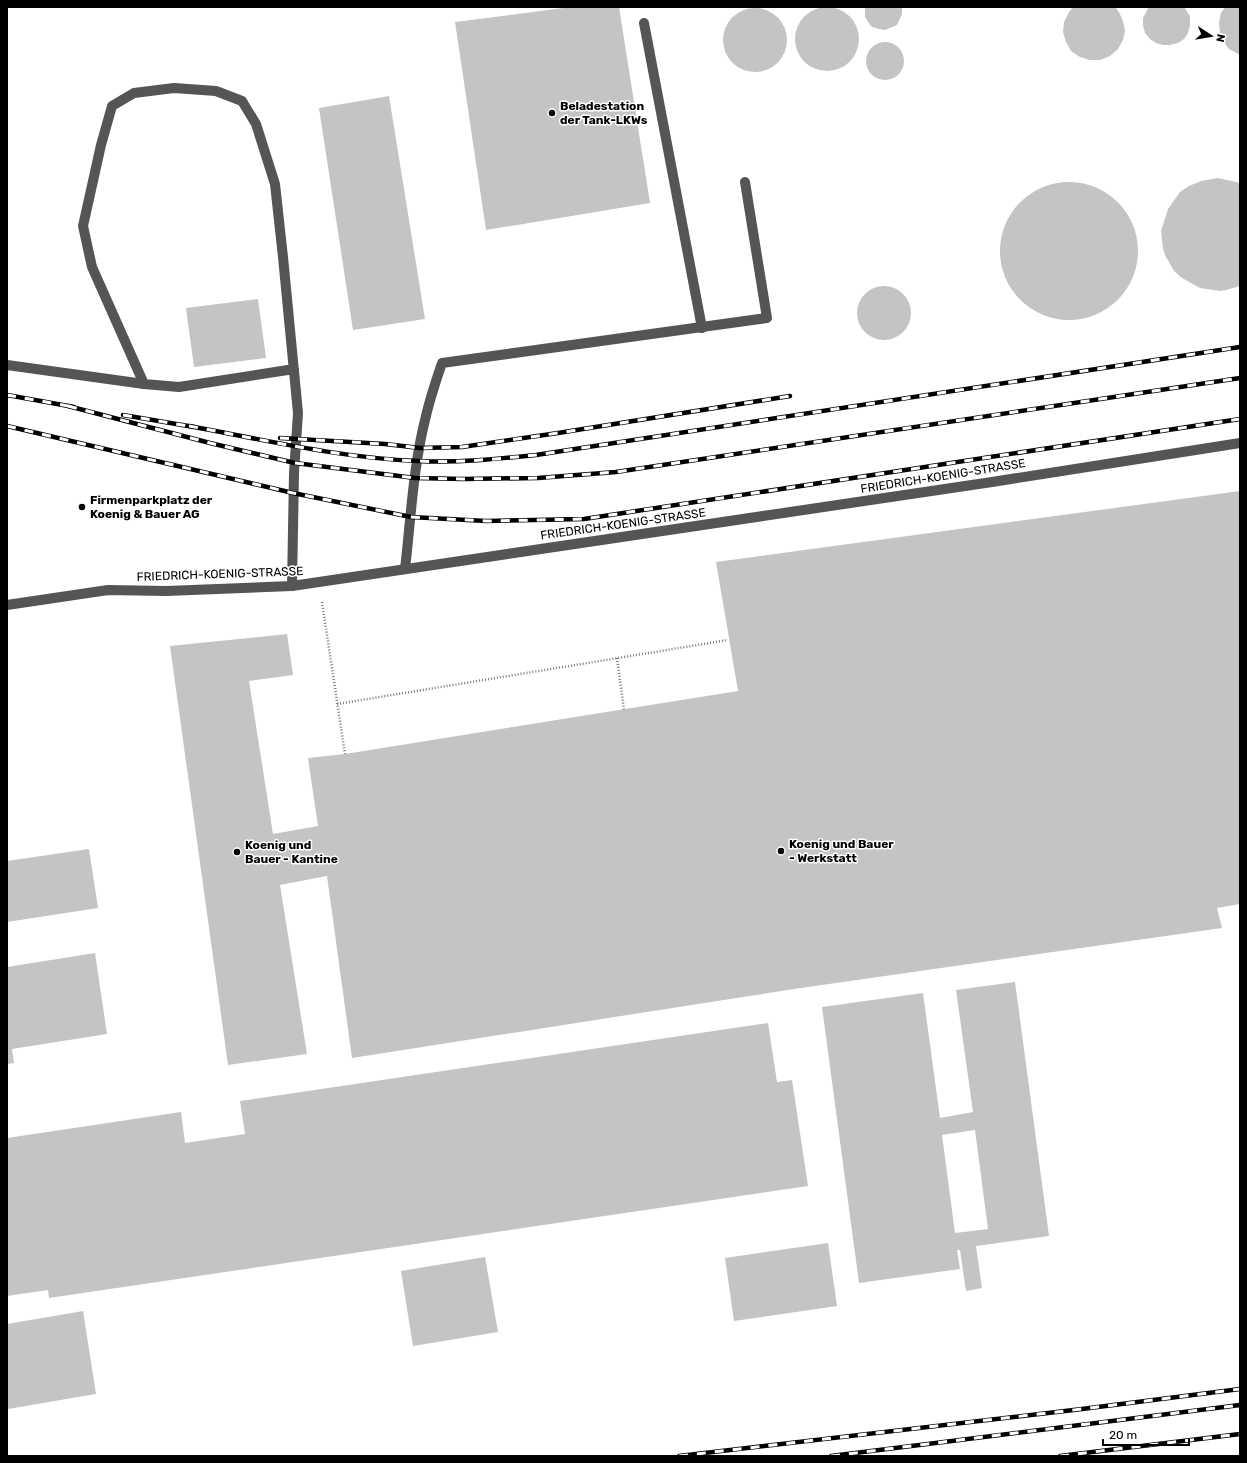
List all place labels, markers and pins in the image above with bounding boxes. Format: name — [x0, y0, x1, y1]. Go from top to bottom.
place label: Beladestation der Tank-LKWs — [560, 99, 648, 127]
marker: Beladestation der Tank-LKWs — [547, 108, 557, 118]
place label: Firmenparkplatz der Koenig & Bauer AG — [90, 493, 213, 521]
marker: Firmenparkplatz der Koenig & Bauer AG — [77, 502, 87, 512]
place label: Koenig und Bauer - Werkstatt — [789, 837, 894, 865]
place label: Koenig und Bauer - Kantine — [245, 838, 338, 866]
marker: Koenig und Bauer - Werkstatt — [776, 846, 786, 856]
marker: Koenig und Bauer - Kantine — [232, 847, 242, 857]

